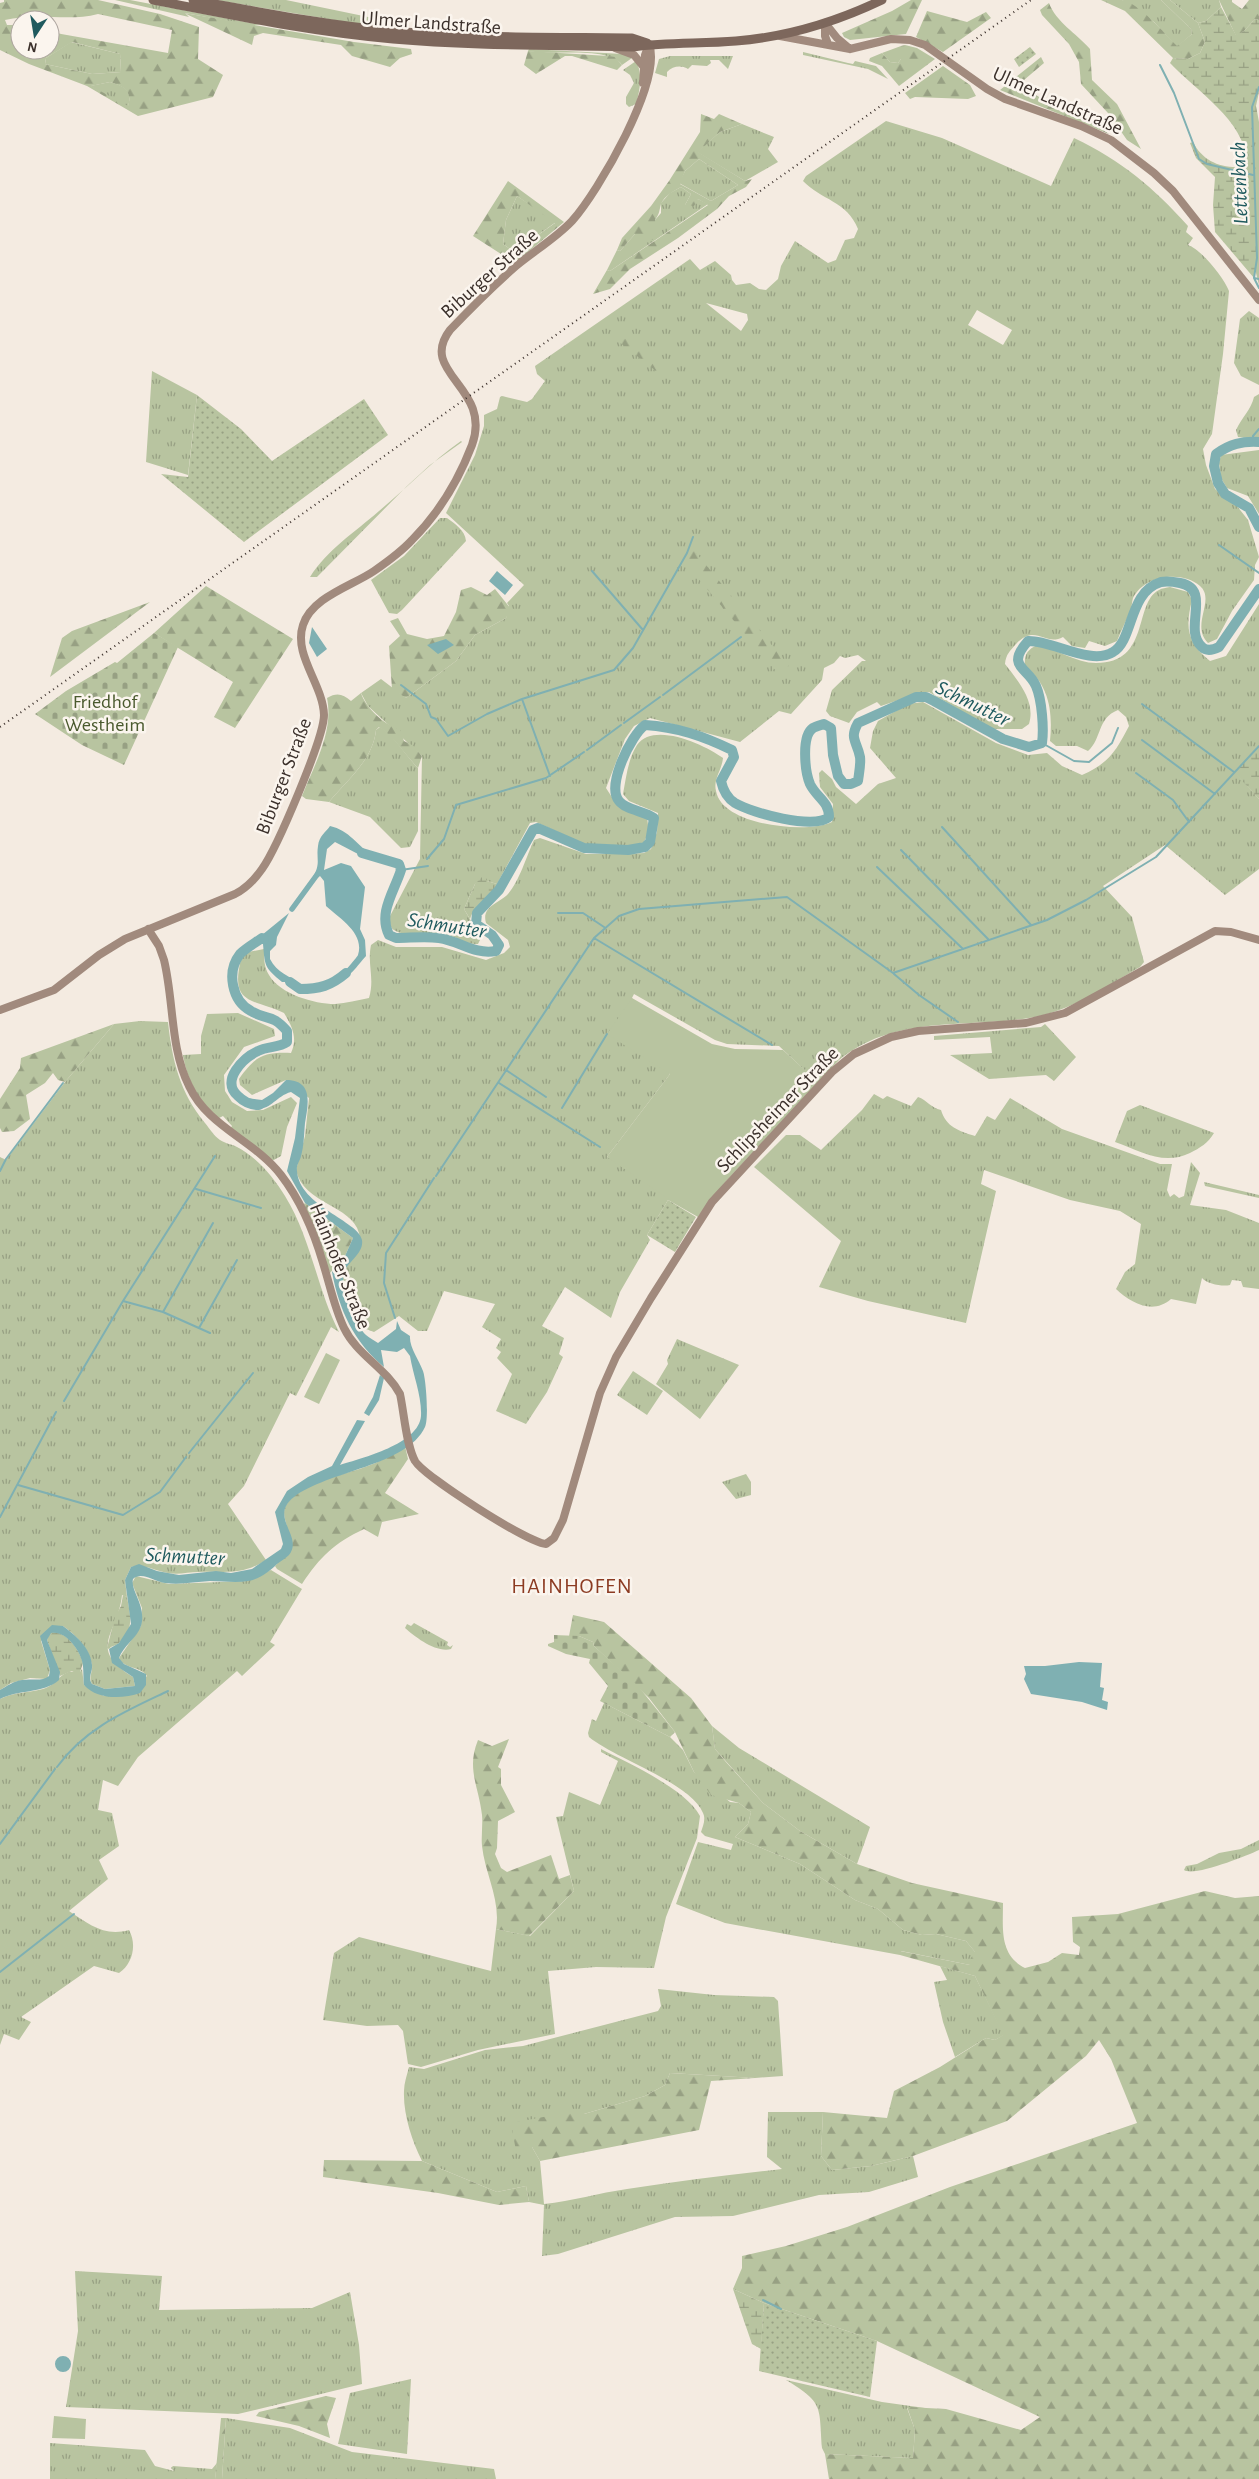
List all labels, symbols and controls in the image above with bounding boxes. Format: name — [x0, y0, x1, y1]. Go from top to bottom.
street label: Ulmer Landstraße — [360, 8, 501, 38]
north arrow — [10, 10, 60, 60]
text: N — [26, 39, 39, 55]
street label: Ulmer Landstraße — [990, 63, 1126, 139]
water label: Lettenbach — [1228, 141, 1251, 225]
street label: Biburger Straße — [437, 225, 542, 322]
water label: Schmutter — [933, 677, 1014, 731]
park label: Friedhof Westheim — [65, 692, 145, 735]
street label: Biburger Straße — [253, 716, 315, 837]
water label: Schmutter — [406, 909, 489, 942]
street label: Schlipsheimer Straße — [713, 1043, 842, 1176]
street label: Hainhofer Straße — [306, 1201, 374, 1332]
water label: Schmutter — [145, 1544, 226, 1569]
district label: HAINHOFEN — [511, 1575, 633, 1597]

